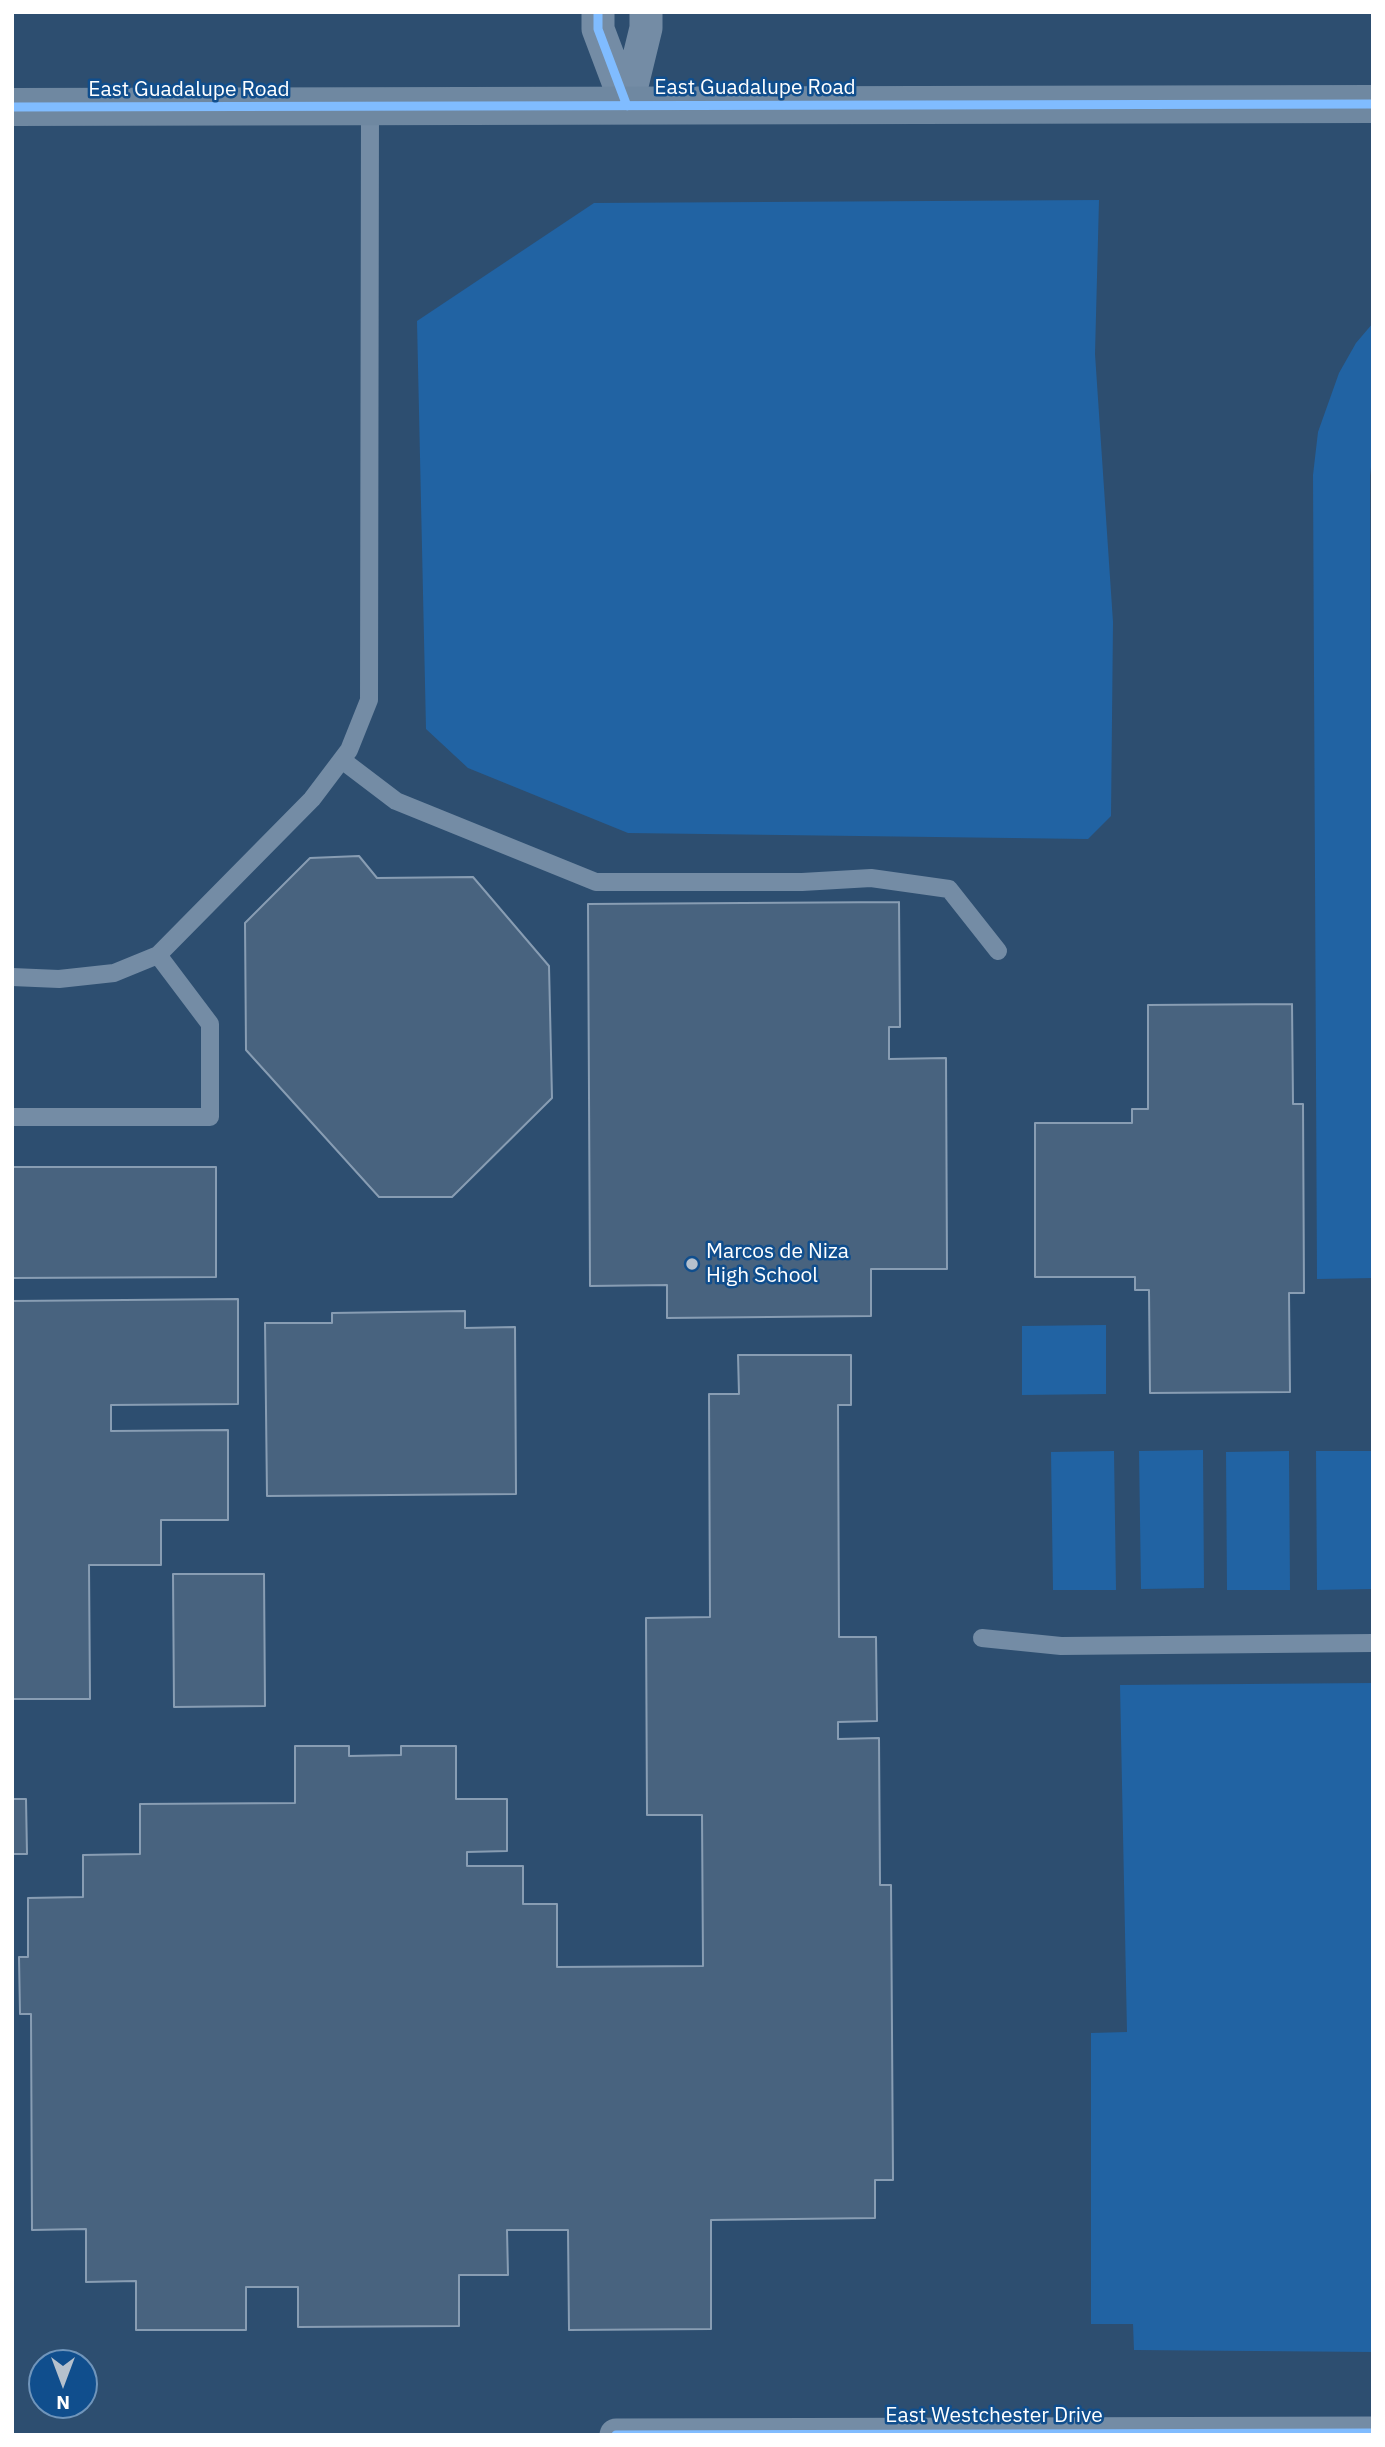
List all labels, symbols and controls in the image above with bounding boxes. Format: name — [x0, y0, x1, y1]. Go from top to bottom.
street label: East Guadalupe Road — [654, 75, 856, 101]
street label: East Guadalupe Road — [88, 77, 290, 103]
place label: Marcos de Niza High School — [706, 1239, 849, 1289]
marker: Marcos de Niza High School — [684, 1256, 700, 1272]
north arrow — [28, 2349, 98, 2419]
text: N — [56, 2391, 70, 2415]
street label: East Westchester Drive — [885, 2403, 1103, 2429]

